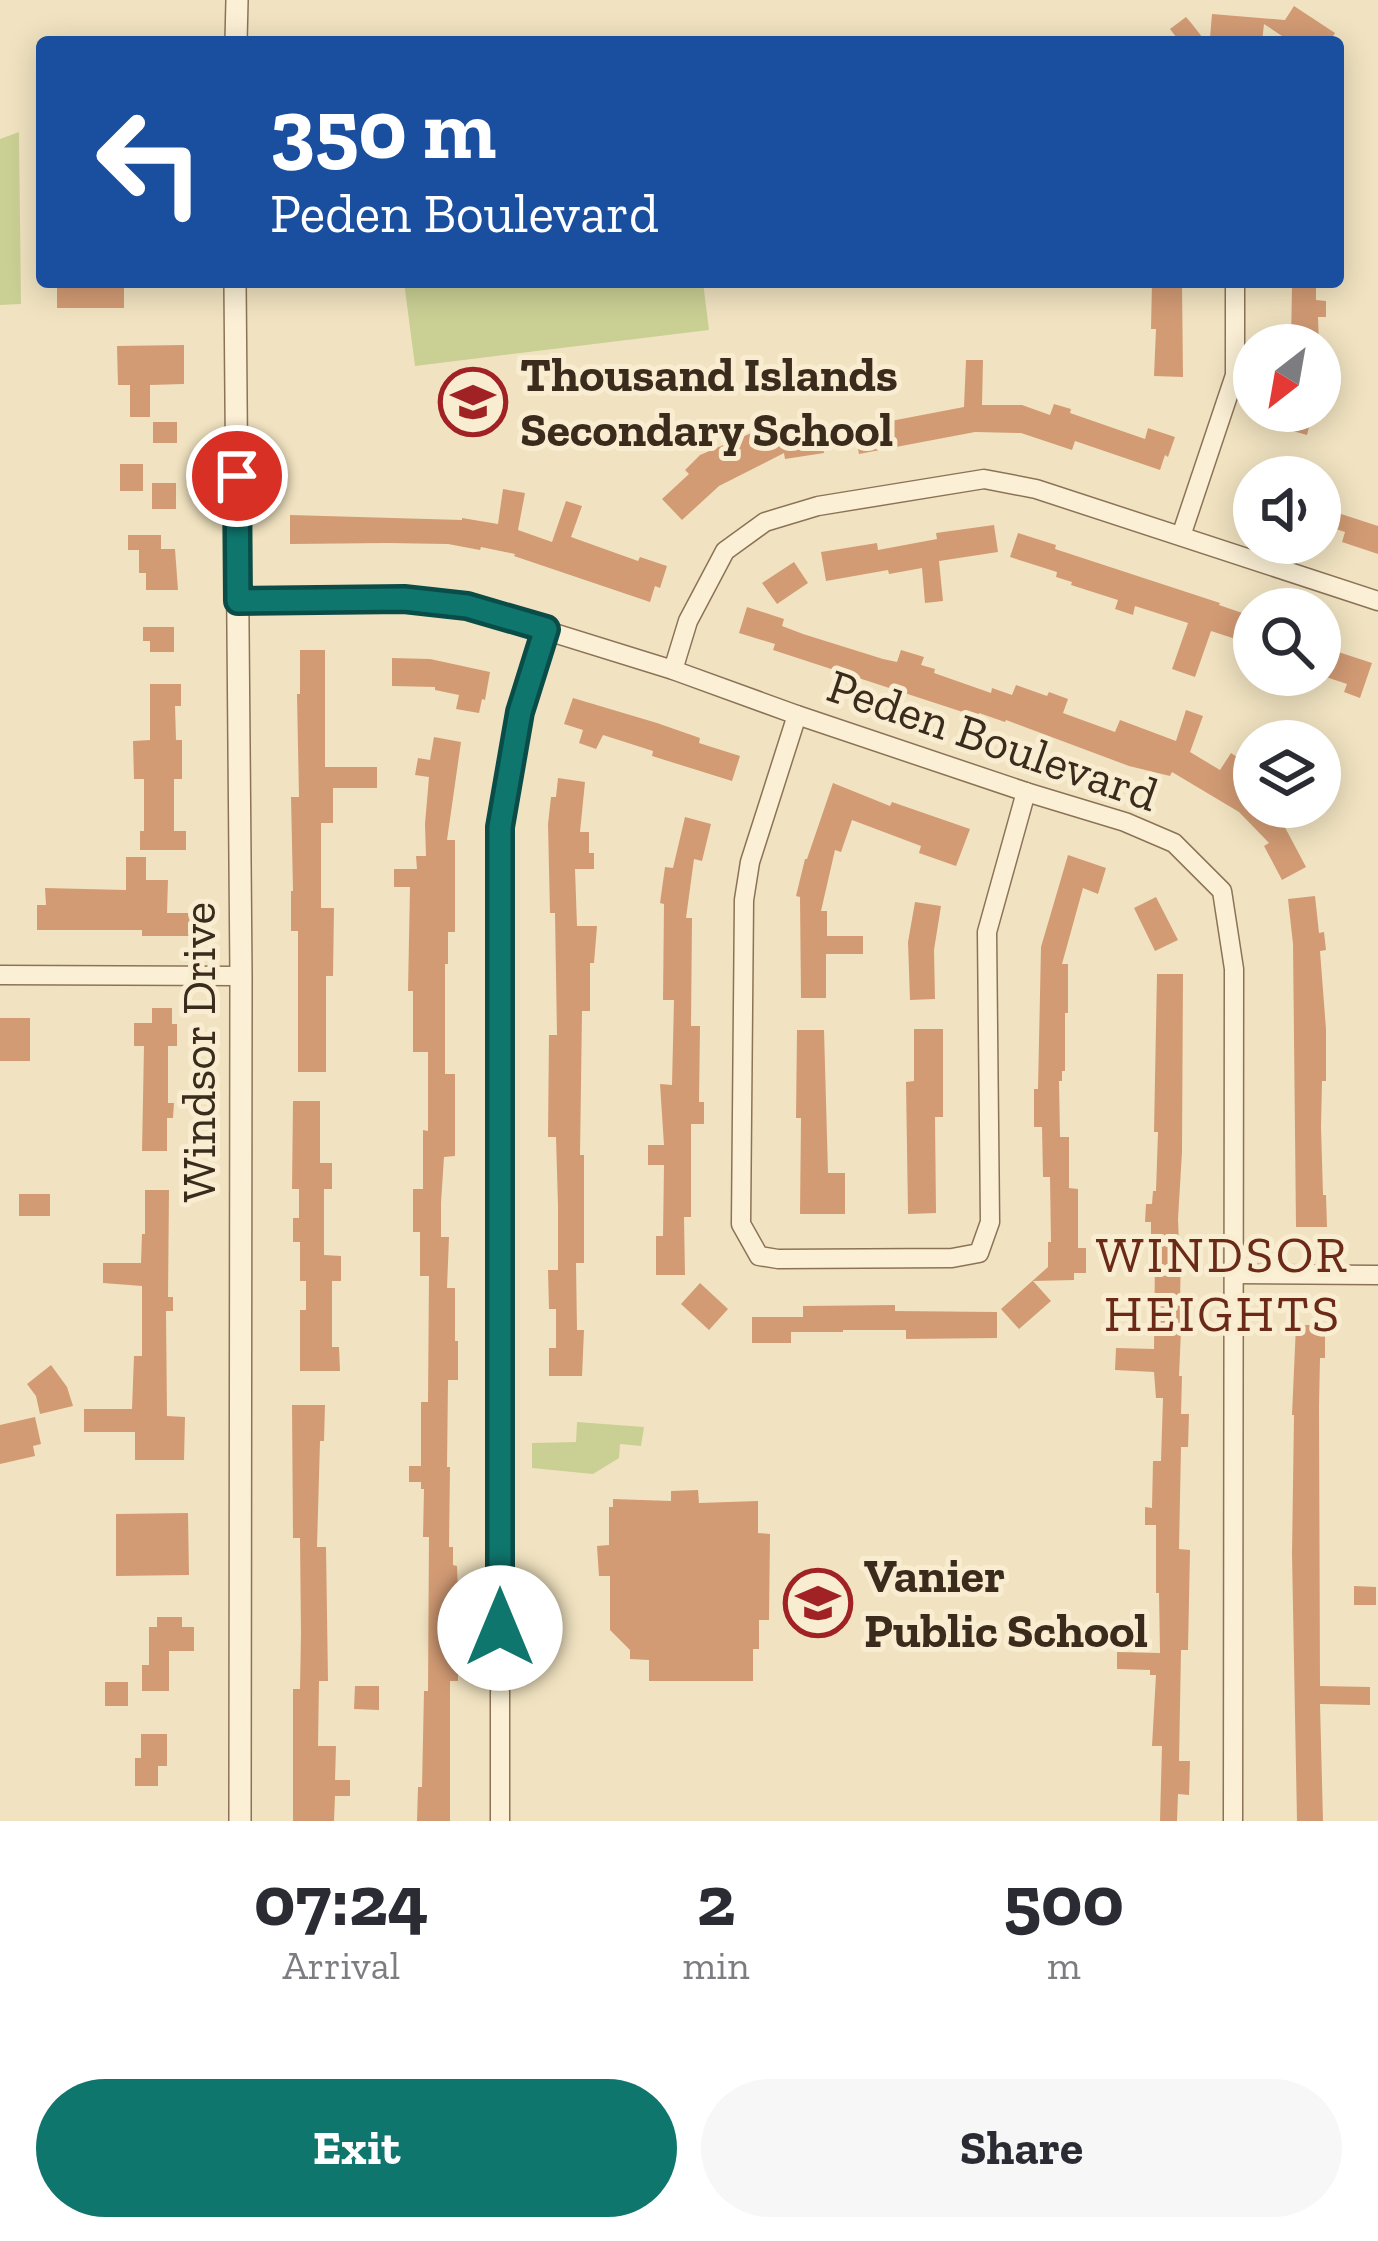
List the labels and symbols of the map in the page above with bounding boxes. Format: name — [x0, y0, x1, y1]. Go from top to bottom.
north arrow — [1233, 324, 1341, 432]
place label: Thousand Islands Secondary School — [520, 346, 898, 458]
school or university icon: Thousand Islands Secondary School — [438, 367, 508, 437]
pin — [186, 425, 288, 527]
street label: Peden Boulevard — [820, 657, 1166, 823]
street label: Windsor Drive — [170, 902, 227, 1202]
district label: WINDSOR HEIGHTS — [1096, 1224, 1350, 1344]
place label: Vanier Public School — [864, 1547, 1148, 1659]
position arrow — [437, 1565, 563, 1691]
school or university icon: Vanier Public School — [783, 1568, 853, 1638]

